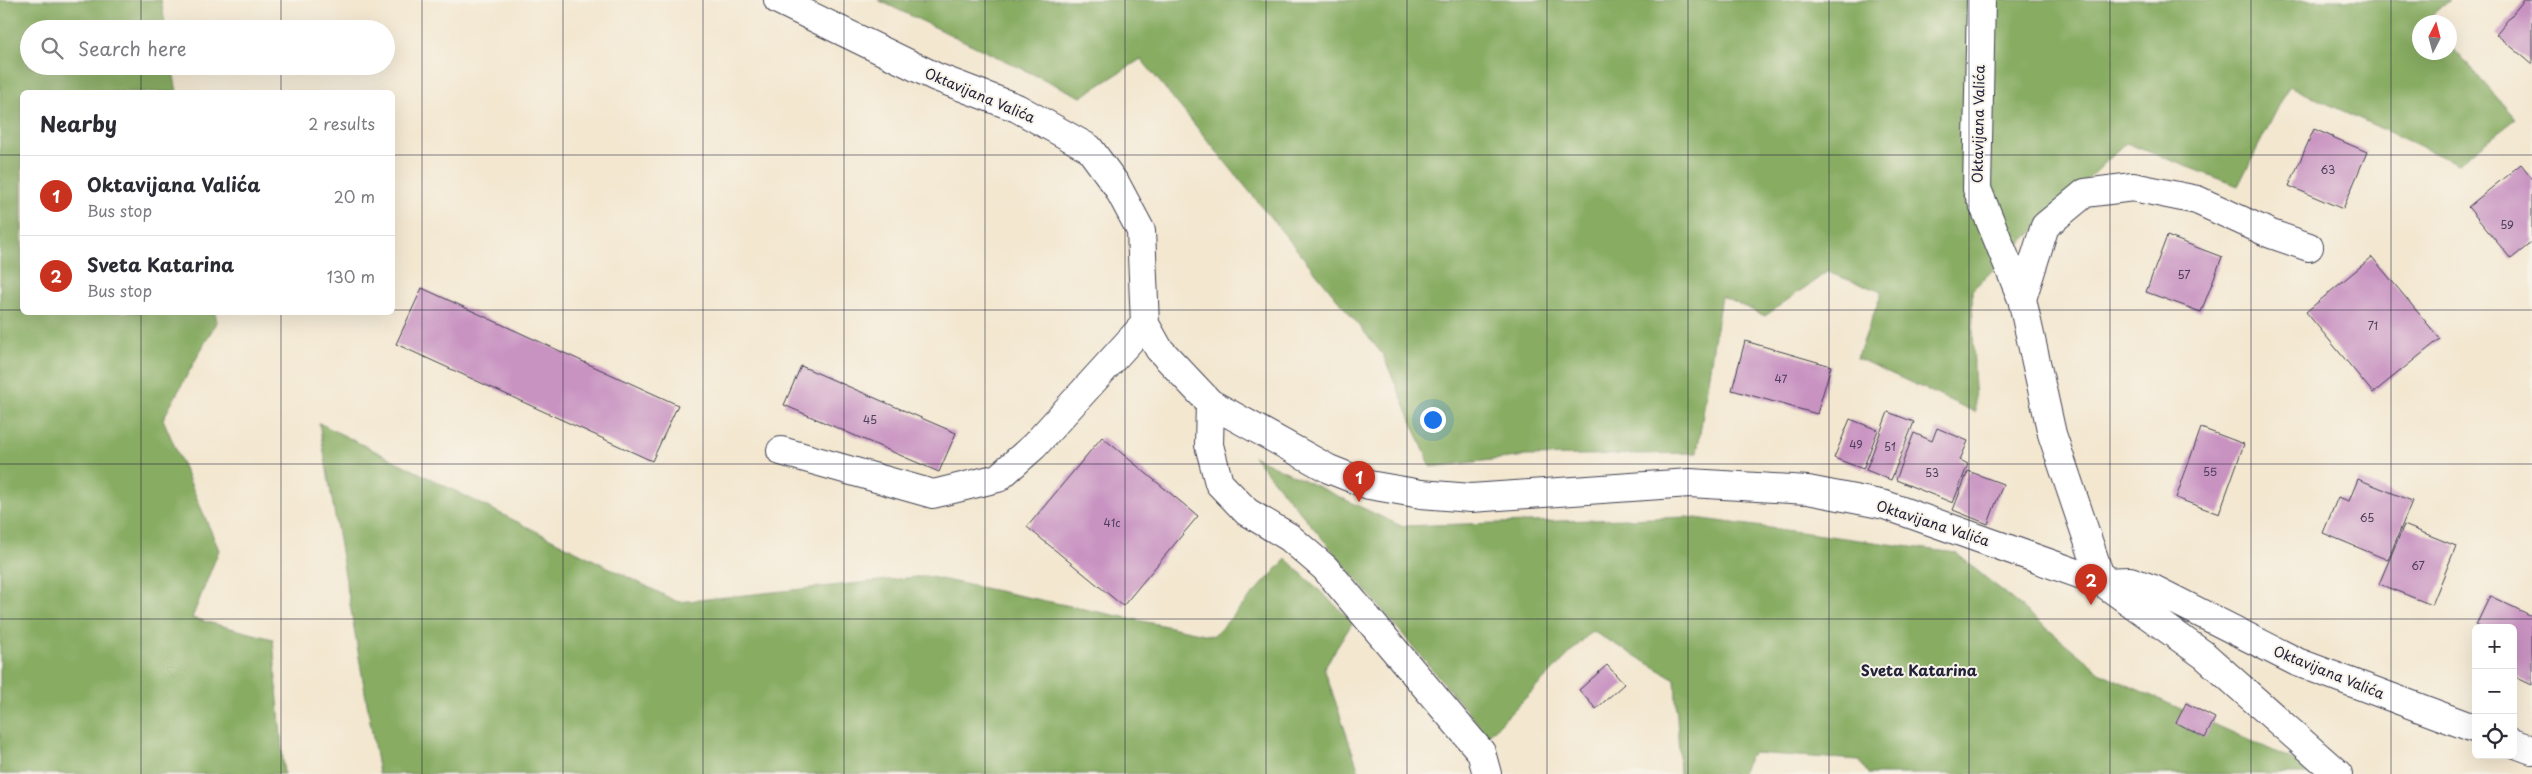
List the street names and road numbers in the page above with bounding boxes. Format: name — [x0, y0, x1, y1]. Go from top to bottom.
street label: Oktavijana Valića — [922, 62, 1039, 128]
street label: Oktavijana Valića — [1966, 65, 1990, 183]
street label: Oktavijana Valića — [1874, 495, 1993, 551]
street label: Oktavijana Valića — [2270, 640, 2388, 704]

